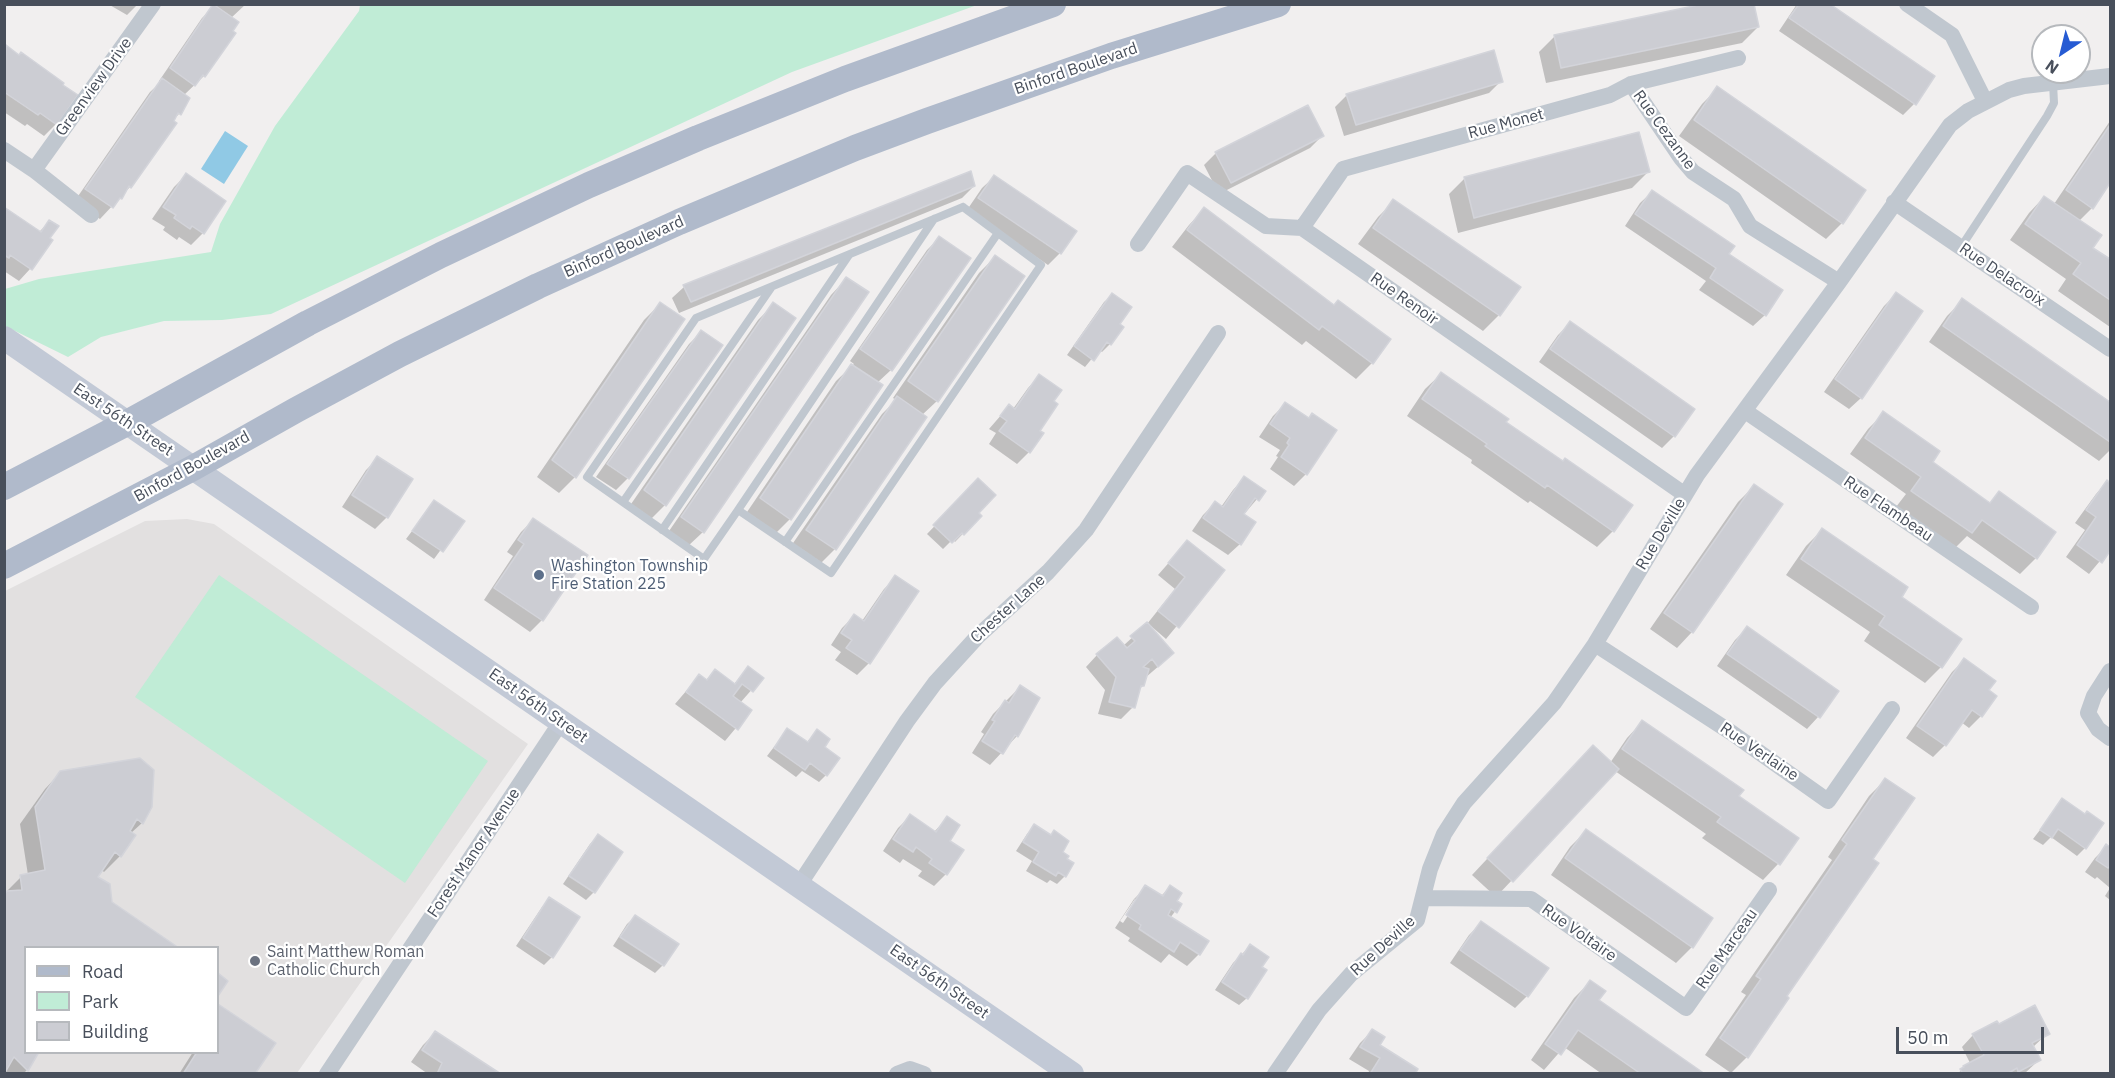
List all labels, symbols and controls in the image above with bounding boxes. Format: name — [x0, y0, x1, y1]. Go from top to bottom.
north arrow — [2031, 24, 2091, 84]
street label: Greenview Drive — [52, 34, 136, 140]
street label: Binford Boulevard — [1012, 39, 1140, 99]
text: N — [2041, 56, 2062, 79]
street label: Rue Cezanne — [1629, 87, 1699, 173]
street label: Rue Monet — [1466, 105, 1546, 143]
street label: Binford Boulevard — [561, 212, 687, 282]
street label: Rue Delacroix — [1956, 239, 2048, 311]
street label: Rue Renoir — [1366, 269, 1442, 329]
street label: East 56th Street — [69, 379, 177, 461]
street label: Binford Boulevard — [131, 427, 253, 507]
street label: Rue Flambeau — [1840, 472, 1936, 546]
street label: Rue Deville — [1632, 495, 1690, 573]
place label: Washington Township Fire Station 225 — [551, 556, 708, 594]
marker: Washington Township Fire Station 225 — [532, 568, 546, 582]
street label: Chester Lane — [967, 570, 1049, 648]
street label: East 56th Street — [485, 665, 591, 747]
street label: Rue Verlaine — [1716, 719, 1802, 785]
street label: Forest Manor Avenue — [424, 785, 524, 921]
street label: Rue Voltaire — [1538, 900, 1620, 966]
street label: Rue Marceau — [1692, 905, 1762, 993]
street label: Rue Deville — [1347, 912, 1419, 980]
street label: East 56th Street — [886, 941, 992, 1023]
place label: Saint Matthew Roman Catholic Church — [267, 942, 424, 980]
legend — [24, 946, 219, 1054]
marker: Saint Matthew Roman Catholic Church — [248, 954, 262, 968]
text: Road — [82, 960, 123, 983]
text: Park — [82, 990, 118, 1013]
scale bar — [1899, 1015, 2048, 1053]
text: Building — [82, 1020, 148, 1043]
text: 50 m — [1907, 1026, 1949, 1049]

